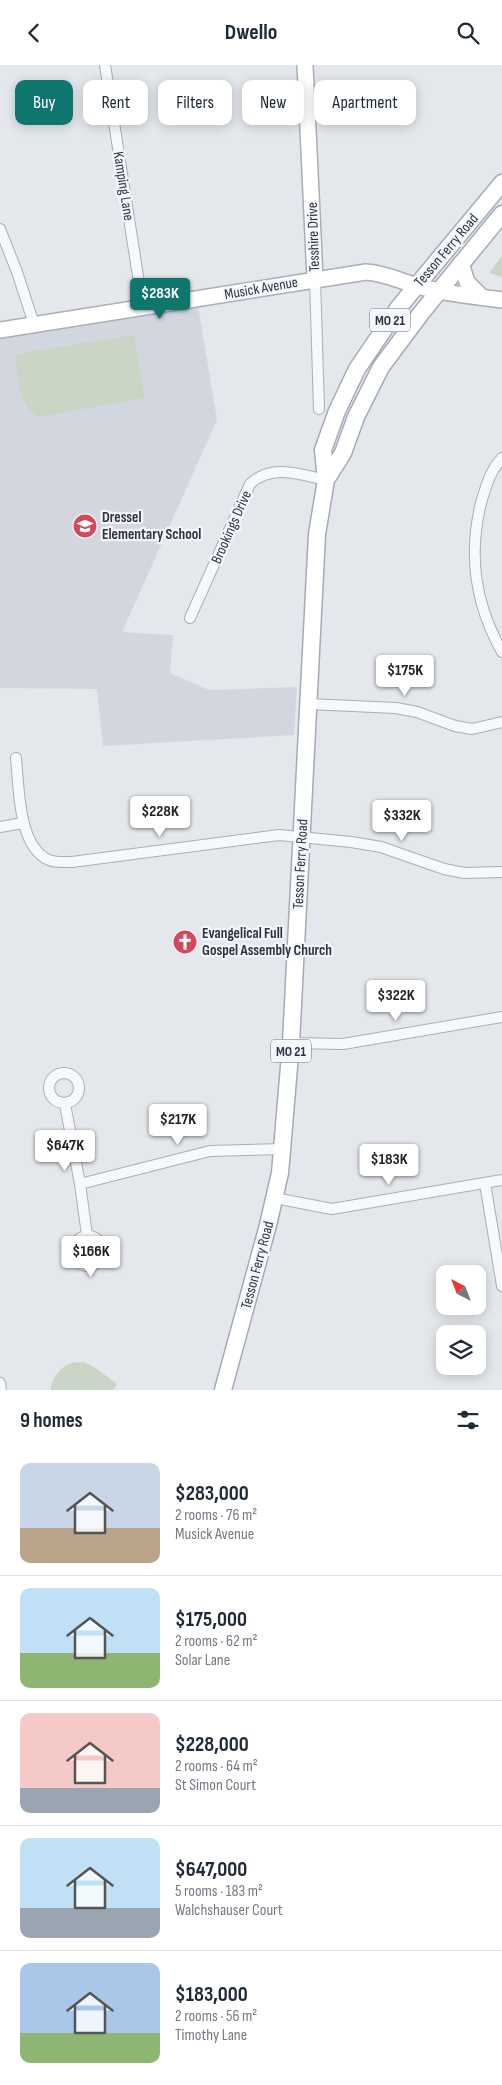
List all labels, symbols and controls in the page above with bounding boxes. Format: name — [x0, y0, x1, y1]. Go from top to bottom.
icon: back — [20, 19, 48, 47]
text: Dwello — [225, 19, 277, 46]
icon: search — [454, 19, 482, 47]
chip: Buy — [15, 80, 73, 125]
chip: Rent — [83, 80, 148, 125]
chip: Filters — [158, 80, 232, 125]
chip: New — [242, 80, 304, 125]
chip: Apartment — [314, 80, 416, 125]
street label: Kamping Lane — [109, 150, 138, 222]
street label: Tesshire Drive — [303, 202, 324, 272]
street label: Tesson Ferry Road — [410, 210, 483, 291]
street label: Musick Avenue — [223, 273, 299, 304]
pin: $283K — [125, 277, 195, 320]
text: $283K — [141, 284, 179, 303]
road number: MO 21 — [370, 309, 410, 331]
street label: Brookings Drive — [207, 488, 256, 567]
place label: Dressel Elementary School — [102, 508, 201, 544]
school or university icon: Dressel Elementary School — [72, 513, 98, 539]
pin: $175K — [370, 655, 440, 697]
text: $175K — [387, 661, 423, 680]
pin: $228K — [125, 795, 195, 838]
pin: $332K — [367, 799, 437, 842]
text: $228K — [141, 802, 179, 821]
text: $332K — [383, 806, 421, 825]
street label: Tesson Ferry Road — [289, 819, 312, 910]
place label: Evangelical Full Gospel Assembly Church — [202, 924, 332, 960]
church icon: Evangelical Full Gospel Assembly Church — [172, 929, 198, 955]
pin: $322K — [361, 979, 431, 1022]
text: $322K — [377, 986, 415, 1005]
road number: MO 21 — [271, 1039, 311, 1063]
pin: $217K — [143, 1103, 213, 1146]
text: $217K — [160, 1110, 196, 1129]
pin: $647K — [30, 1129, 100, 1172]
text: $647K — [46, 1136, 84, 1155]
pin: $183K — [354, 1143, 424, 1186]
text: $183K — [370, 1150, 408, 1169]
street label: Tesson Ferry Road — [237, 1219, 278, 1311]
pin: $166K — [56, 1235, 126, 1278]
text: $166K — [72, 1242, 110, 1261]
north arrow — [436, 1265, 486, 1315]
map controls — [436, 1265, 486, 1375]
button: layers — [436, 1325, 486, 1375]
icon: filters — [454, 1406, 482, 1434]
text: 9 homes — [20, 1408, 83, 1433]
text: $283,000 — [175, 1481, 249, 1506]
icon: home — [60, 1483, 120, 1543]
text: 2 rooms · 76 m² — [175, 1506, 257, 1525]
text: Musick Avenue — [175, 1525, 254, 1544]
text: $175,000 — [175, 1607, 247, 1632]
icon: home — [60, 1608, 120, 1668]
text: 2 rooms · 62 m² — [175, 1632, 258, 1651]
text: Solar Lane — [175, 1651, 230, 1670]
text: $228,000 — [175, 1732, 249, 1757]
icon: home — [60, 1733, 120, 1793]
text: 2 rooms · 64 m² — [175, 1757, 258, 1776]
text: St Simon Court — [175, 1776, 256, 1795]
text: $647,000 — [175, 1857, 247, 1882]
icon: home — [60, 1858, 120, 1918]
text: 5 rooms · 183 m² — [175, 1882, 263, 1901]
text: Walchshauser Court — [175, 1901, 283, 1920]
text: $183,000 — [175, 1982, 248, 2007]
icon: home — [60, 1983, 120, 2043]
text: 2 rooms · 56 m² — [175, 2007, 257, 2026]
text: Timothy Lane — [175, 2026, 247, 2045]

